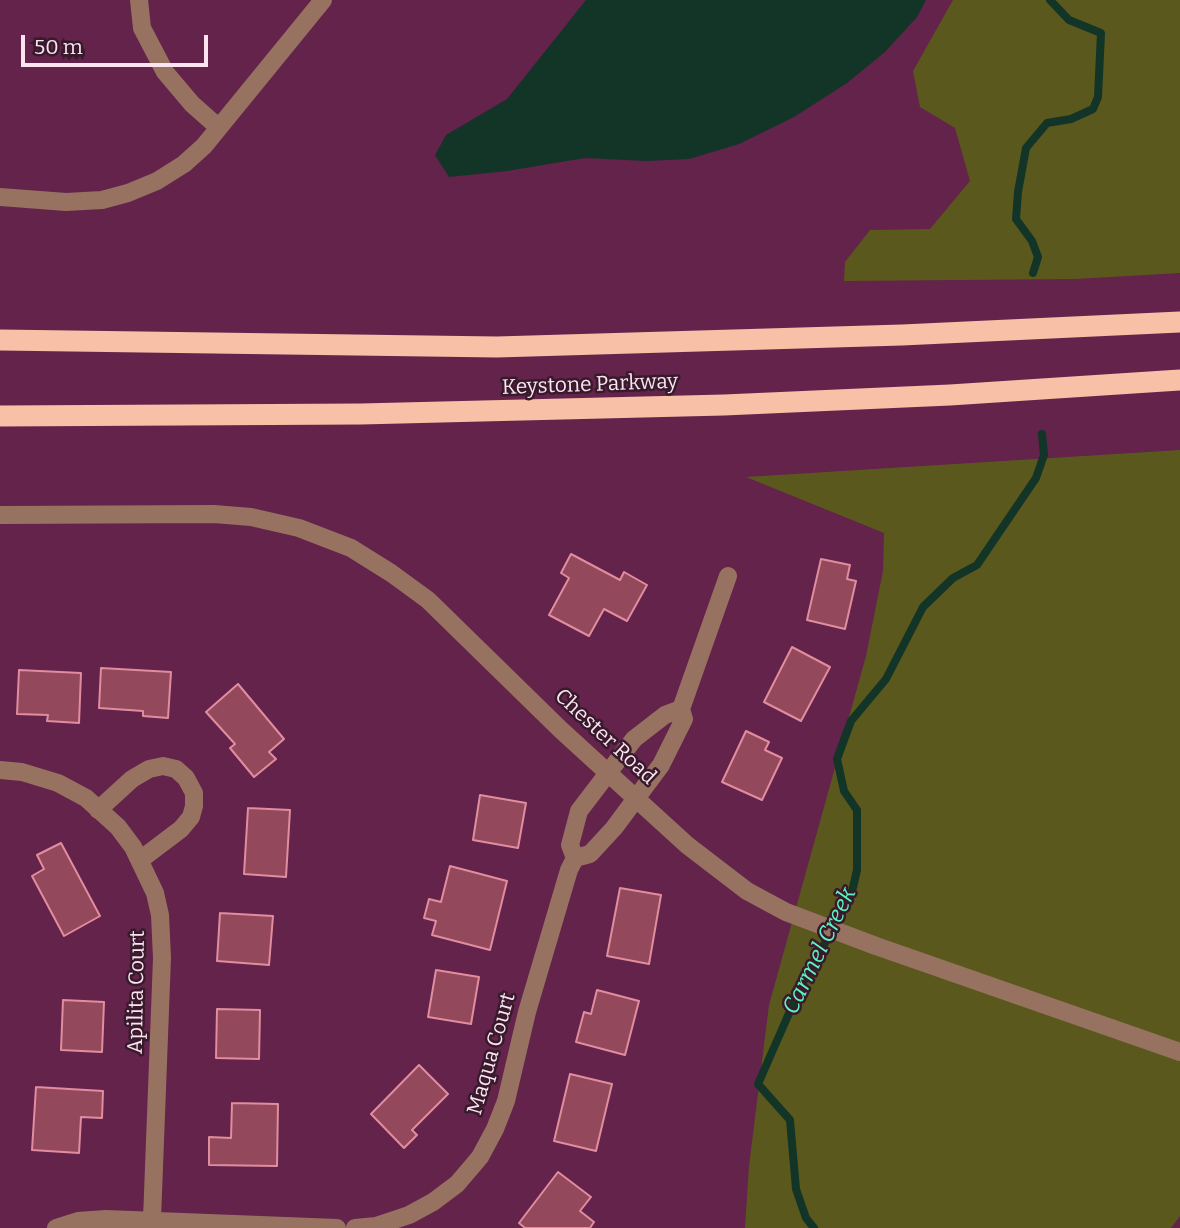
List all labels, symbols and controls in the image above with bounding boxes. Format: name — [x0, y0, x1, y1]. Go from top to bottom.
scale bar — [24, 21, 212, 65]
text: 50 m — [34, 34, 83, 60]
street label: Keystone Parkway — [501, 369, 679, 401]
street label: Chester Road — [549, 684, 661, 790]
water label: Carmel Creek — [777, 883, 863, 1019]
street label: Apilita Court — [123, 930, 151, 1054]
street label: Maqua Court — [463, 990, 521, 1118]

